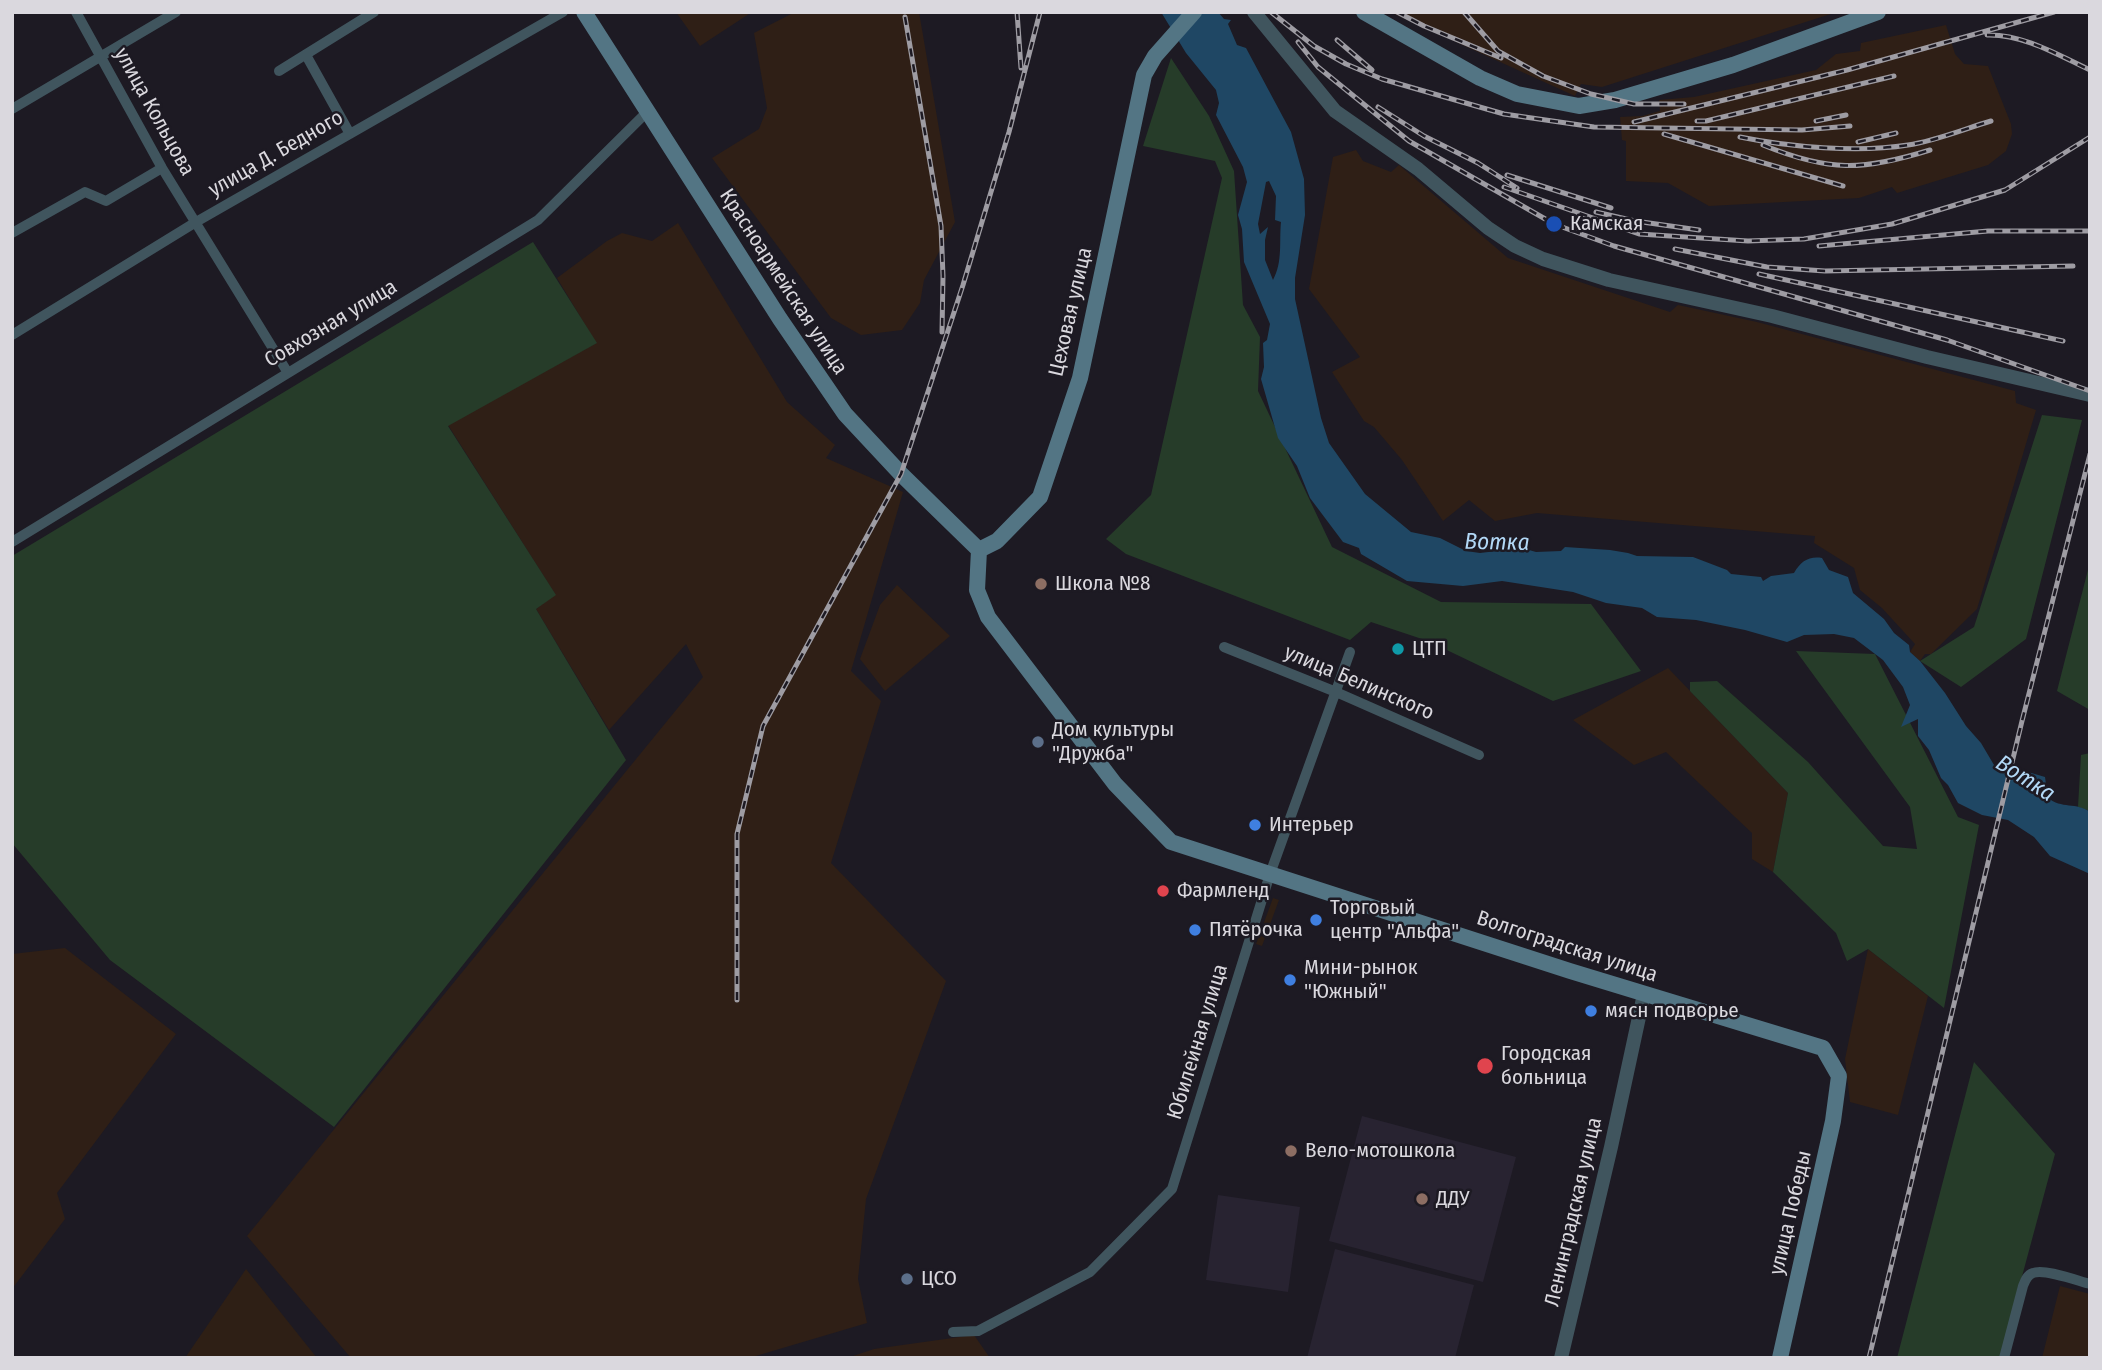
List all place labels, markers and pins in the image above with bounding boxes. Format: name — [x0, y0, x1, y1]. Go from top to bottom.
place label: Камская — [1570, 211, 1643, 237]
marker: Камская — [1544, 214, 1564, 234]
place label: Школа №8 — [1055, 571, 1150, 597]
marker: Школа №8 — [1033, 576, 1049, 592]
place label: ЦТП — [1412, 636, 1447, 662]
marker: ЦТП — [1390, 641, 1406, 657]
place label: Дом культуры "Дружба" — [1052, 717, 1174, 767]
marker: Дом культуры "Дружба" — [1030, 734, 1046, 750]
place label: Интерьер — [1269, 812, 1354, 838]
marker: Интерьер — [1247, 817, 1263, 833]
place label: Фармленд — [1177, 878, 1269, 904]
marker: Фармленд — [1155, 883, 1171, 899]
place label: Торговый центр "Альфа" — [1330, 895, 1459, 945]
marker: Торговый центр "Альфа" — [1308, 912, 1324, 928]
place label: Пятёрочка — [1209, 917, 1303, 943]
marker: Пятёрочка — [1187, 922, 1203, 938]
place label: Мини-рынок "Южный" — [1304, 955, 1418, 1005]
marker: Мини-рынок "Южный" — [1282, 972, 1298, 988]
place label: мясн подворье — [1605, 998, 1739, 1024]
marker: мясн подворье — [1583, 1003, 1599, 1019]
place label: Городская больница — [1501, 1041, 1591, 1091]
marker: Городская больница — [1475, 1056, 1495, 1076]
place label: Вело-мотошкола — [1305, 1138, 1455, 1164]
marker: Вело-мотошкола — [1283, 1143, 1299, 1159]
place label: ДДУ — [1436, 1186, 1470, 1212]
marker: ДДУ — [1414, 1191, 1430, 1207]
place label: ЦСО — [921, 1266, 957, 1292]
marker: ЦСО — [899, 1271, 915, 1287]

